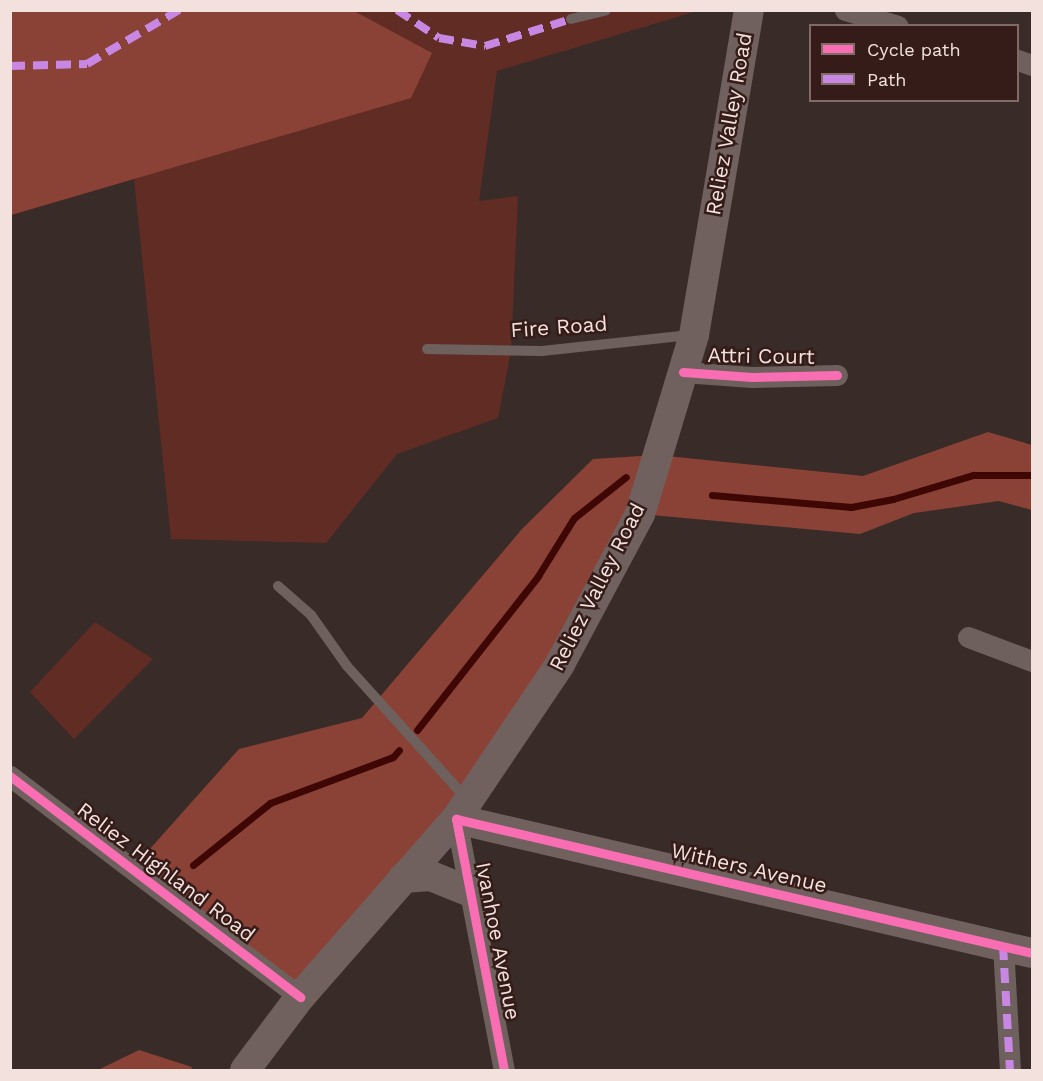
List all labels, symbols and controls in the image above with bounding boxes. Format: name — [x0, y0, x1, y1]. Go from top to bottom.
legend — [809, 24, 1019, 102]
street label: Reliez Valley Road — [700, 30, 758, 218]
text: Cycle path — [867, 39, 961, 60]
text: Path — [867, 69, 907, 90]
street label: Fire Road — [510, 311, 608, 343]
street label: Attri Court — [707, 342, 815, 370]
street label: Reliez Valley Road — [544, 498, 650, 676]
street label: Reliez Highland Road — [72, 797, 260, 947]
street label: Withers Avenue — [668, 838, 830, 898]
street label: Ivanhoe Avenue — [470, 860, 526, 1022]

